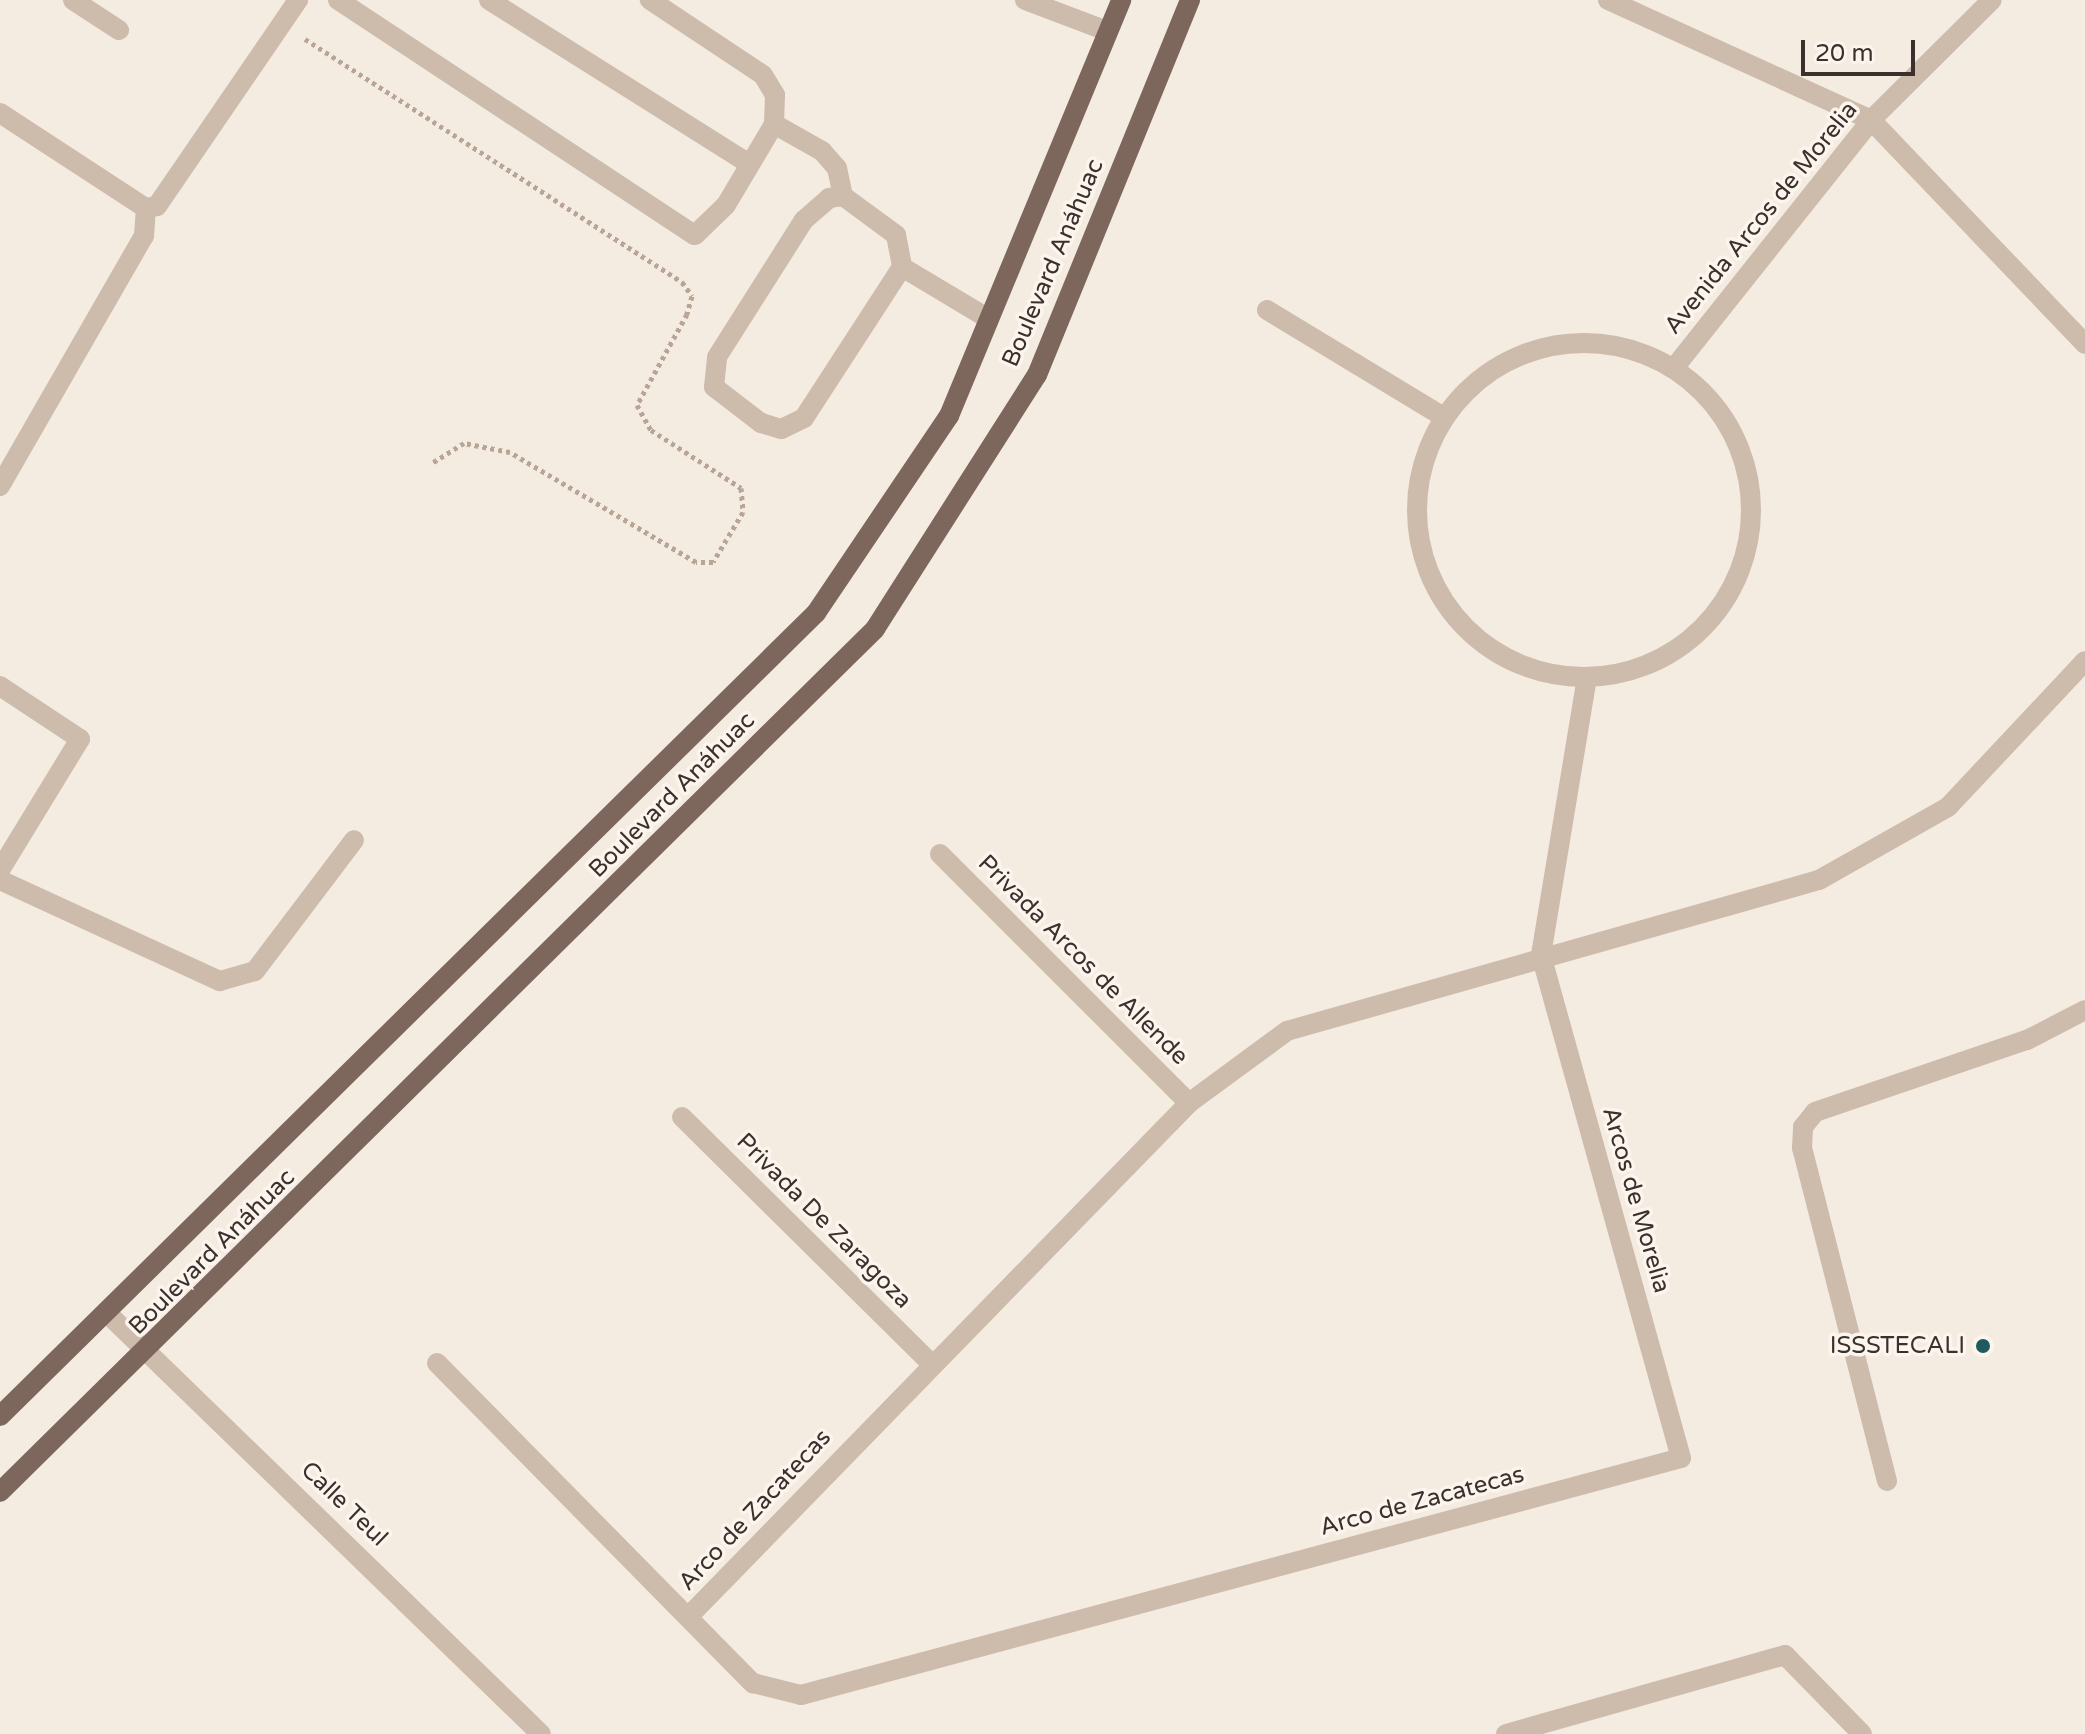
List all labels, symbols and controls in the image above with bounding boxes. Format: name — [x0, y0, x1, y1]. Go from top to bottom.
scale bar — [1805, 24, 1919, 74]
text: 20 m — [1815, 39, 1873, 68]
street label: Avenida Arcos de Morelia — [1658, 96, 1864, 340]
street label: Boulevard Anáhuac — [996, 155, 1110, 371]
street label: Boulevard Anáhuac — [583, 706, 761, 884]
street label: Privada Arcos de Allende — [972, 849, 1194, 1071]
street label: Arcos de Morelia — [1596, 1104, 1676, 1296]
street label: Privada De Zaragoza — [730, 1127, 918, 1315]
street label: Boulevard Anáhuac — [123, 1163, 301, 1341]
place label: ISSSTECALI — [1830, 1332, 1965, 1360]
marker: ISSSTECALI — [1972, 1335, 1994, 1357]
street label: Arco de Zacatecas — [673, 1423, 837, 1597]
street label: Calle Teul — [295, 1456, 393, 1552]
street label: Arco de Zacatecas — [1317, 1460, 1527, 1542]

